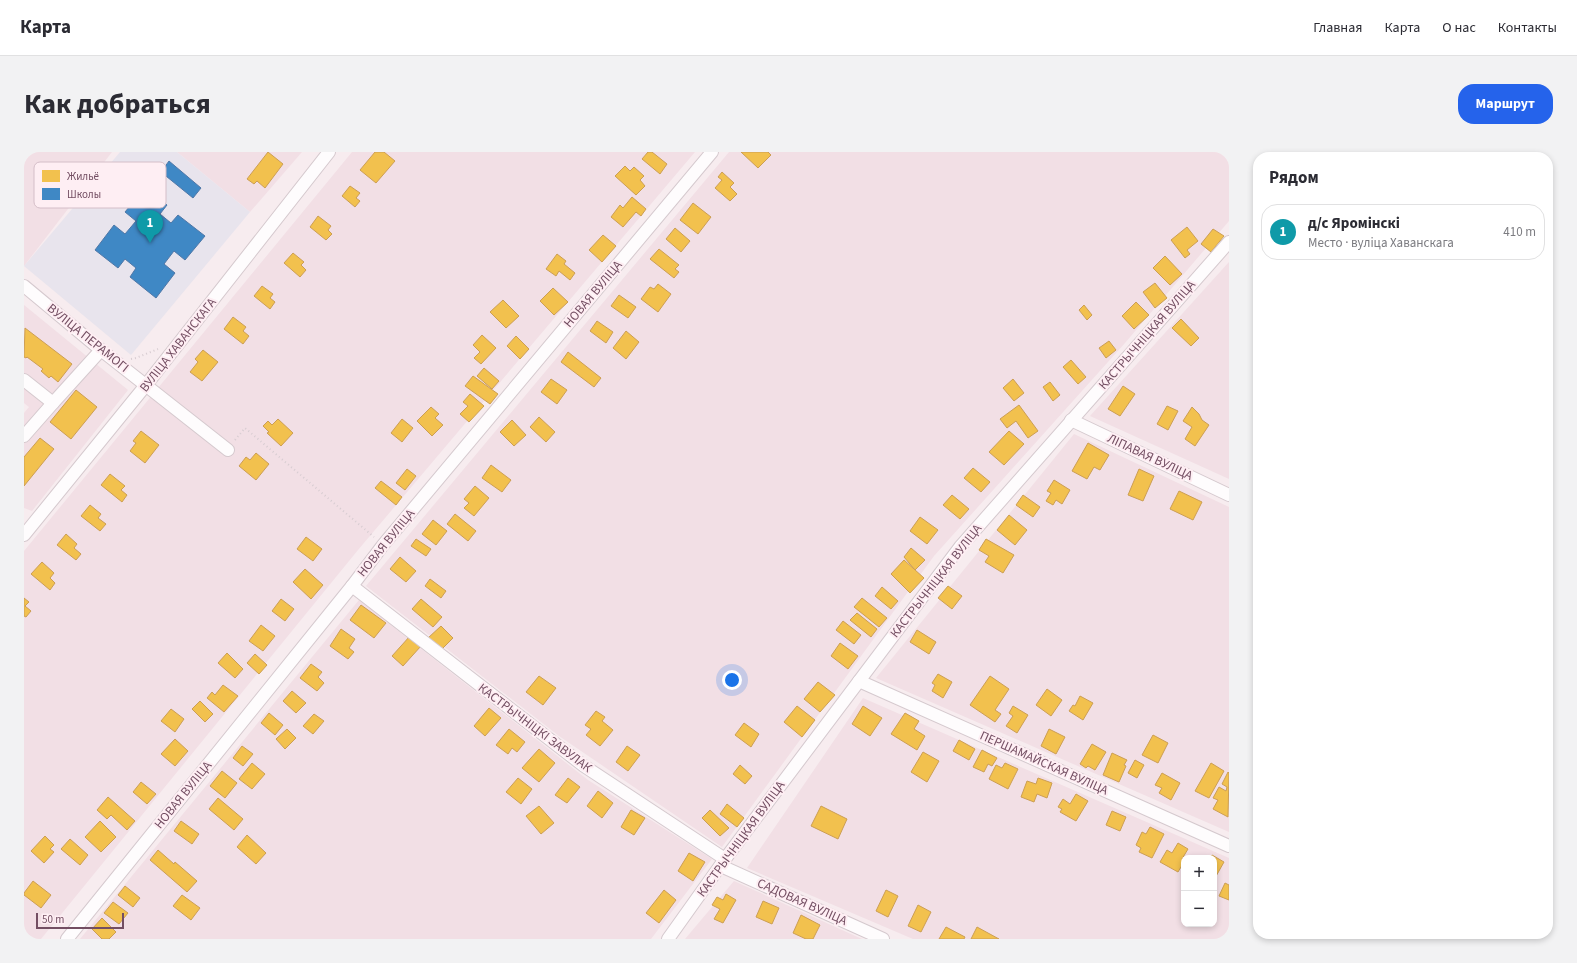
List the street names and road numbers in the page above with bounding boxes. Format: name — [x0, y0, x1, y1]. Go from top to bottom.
street label: НОВАЯ ВУЛІЦА — [560, 256, 627, 331]
street label: КАСТРЫЧНІЦКАЯ ВУЛІЦА — [1094, 276, 1200, 394]
street label: ВУЛІЦА ХАВАНСКАГА — [136, 293, 221, 396]
street label: ВУЛІЦА ПЕРАМОГІ — [43, 300, 133, 376]
street label: ЛІПАВАЯ ВУЛІЦА — [1104, 429, 1197, 485]
street label: НОВАЯ ВУЛІЦА — [353, 505, 420, 581]
street label: КАСТРЫЧНІЦКАЯ ВУЛІЦА — [886, 520, 987, 642]
street label: КАСТРЫЧНІЦКІ ЗАВУЛАК — [474, 679, 596, 777]
street label: ПЕРШАМАЙСКАЯ ВУЛІЦА — [977, 727, 1112, 800]
street label: НОВАЯ ВУЛІЦА — [150, 757, 217, 833]
street label: КАСТРЫЧНІЦКАЯ ВУЛІЦА — [693, 777, 790, 901]
street label: САДОВАЯ ВУЛІЦА — [754, 874, 851, 930]

